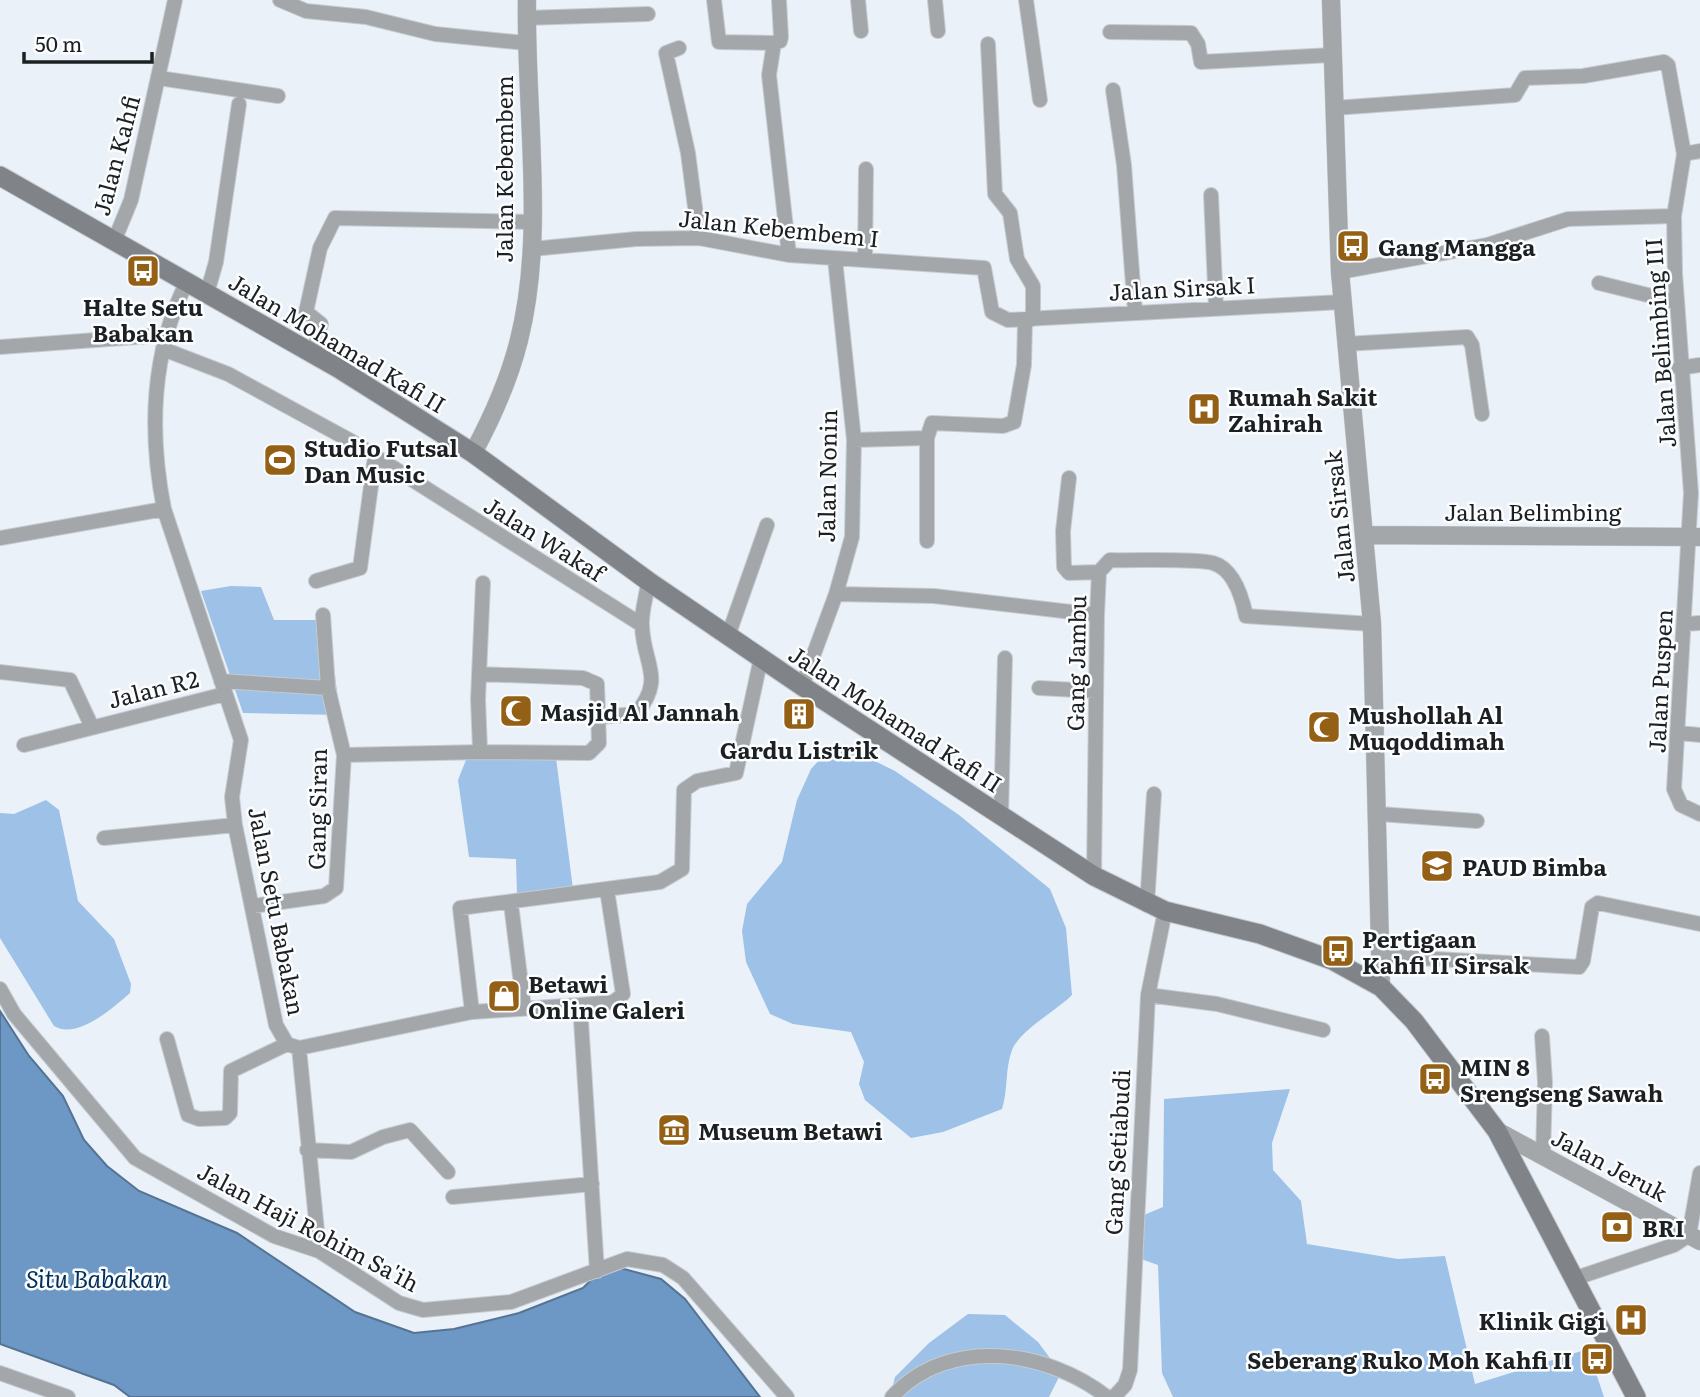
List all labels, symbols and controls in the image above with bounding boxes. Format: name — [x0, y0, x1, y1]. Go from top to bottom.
scale bar — [24, 21, 152, 65]
text: 50 m — [35, 27, 82, 58]
street label: Jalan Kebembem — [486, 75, 520, 263]
street label: Jalan Kahfi — [83, 91, 147, 219]
street label: Jalan Kebembem I — [677, 200, 881, 254]
bus stop icon: Gang Mangga — [1334, 227, 1372, 265]
place label: Gang Mangga — [1378, 229, 1536, 263]
street label: Jalan Belimbing III — [1635, 237, 1683, 449]
bus stop icon: Halte Setu Babakan — [124, 252, 162, 290]
street label: Jalan Mohamad Kafi II — [223, 264, 453, 420]
street label: Jalan Sirsak I — [1108, 266, 1256, 308]
place label: Halte Setu Babakan — [83, 289, 203, 349]
place label: Rumah Sakit Zahirah — [1228, 379, 1377, 439]
hospital icon: Rumah Sakit Zahirah — [1185, 390, 1223, 428]
street label: Jalan Nonin — [808, 409, 844, 543]
place label: Studio Futsal Dan Music — [304, 430, 458, 490]
sports icon: Studio Futsal Dan Music — [261, 441, 299, 479]
street label: Jalan Sirsak — [1314, 448, 1362, 585]
street label: Jalan Wakaf — [478, 487, 614, 590]
street label: Jalan Belimbing — [1444, 494, 1622, 528]
street label: Gang Jambu — [1057, 595, 1093, 731]
street label: Jalan Puspen — [1638, 608, 1680, 754]
street label: Jalan Mohamad Kafi II — [783, 636, 1009, 800]
street label: Jalan R2 — [104, 660, 202, 716]
mosque icon: Masjid Al Jannah — [497, 692, 535, 730]
place label: Masjid Al Jannah — [540, 694, 740, 728]
building icon: Gardu Listrik — [780, 695, 818, 733]
place label: Mushollah Al Muqoddimah — [1348, 697, 1505, 757]
mosque icon: Mushollah Al Muqoddimah — [1305, 708, 1343, 746]
place label: Gardu Listrik — [720, 732, 879, 766]
street label: Gang Siran — [298, 748, 334, 870]
street label: Jalan Setu Babakan — [241, 804, 315, 1018]
school or university icon: PAUD Bimba — [1418, 847, 1456, 885]
place label: PAUD Bimba — [1462, 849, 1607, 883]
place label: Pertigaan Kahfi II Sirsak — [1362, 921, 1530, 981]
bus stop icon: Pertigaan Kahfi II Sirsak — [1319, 932, 1357, 970]
place label: Betawi Online Galeri — [528, 966, 685, 1026]
shop icon: Betawi Online Galeri — [485, 977, 523, 1015]
place label: MIN 8 Srengseng Sawah — [1460, 1049, 1663, 1109]
bus stop icon: MIN 8 Srengseng Sawah — [1416, 1060, 1454, 1098]
street label: Gang Setiabudi — [1095, 1068, 1137, 1236]
museum icon: Museum Betawi — [655, 1111, 693, 1149]
place label: Museum Betawi — [698, 1113, 883, 1147]
street label: Jalan Jeruk — [1546, 1119, 1675, 1209]
street label: Jalan Haji Rohim Sa'ih — [192, 1153, 426, 1299]
bank icon: BRI — [1598, 1208, 1636, 1246]
place label: BRI — [1642, 1210, 1685, 1244]
water label: Situ Babakan — [26, 1260, 168, 1295]
hospital icon: Klinik Gigi — [1612, 1301, 1650, 1339]
place label: Klinik Gigi — [1478, 1303, 1606, 1337]
bus stop icon: Seberang Ruko Moh Kahfi II — [1578, 1340, 1616, 1378]
place label: Seberang Ruko Moh Kahfi II — [1247, 1342, 1572, 1376]

